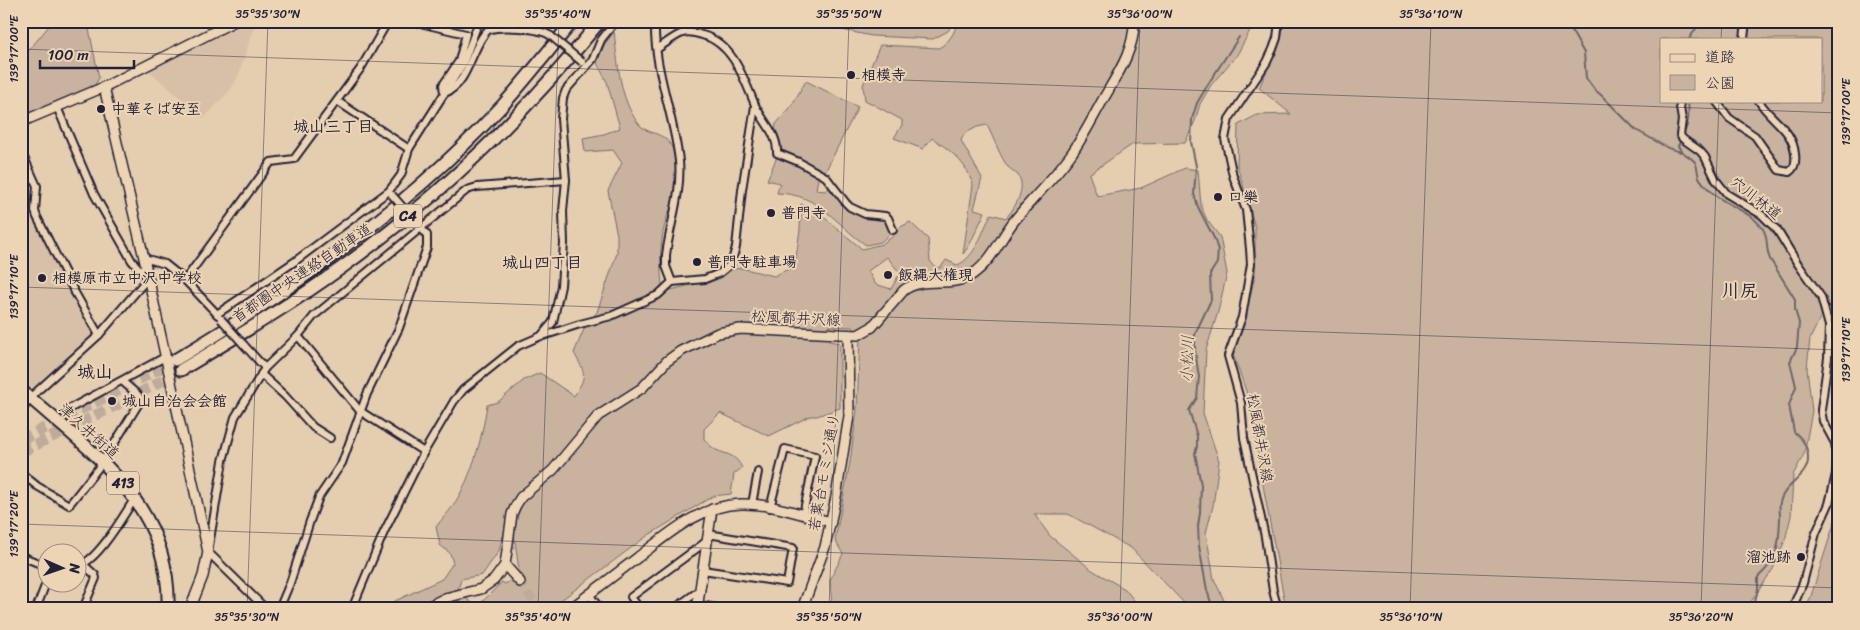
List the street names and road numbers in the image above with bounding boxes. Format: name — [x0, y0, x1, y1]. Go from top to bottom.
street label: 穴川林道 — [1724, 169, 1788, 227]
road number: C4 — [394, 205, 422, 228]
street label: 首都圏中央連絡自動車道 — [226, 216, 378, 330]
street label: 松風都井沢線 — [750, 303, 842, 333]
street label: 松風都井沢線 — [1239, 391, 1281, 485]
street label: 津久井街道 — [52, 396, 126, 466]
street label: 若葉台モミジ通り — [801, 411, 847, 533]
road number: 413 — [107, 472, 139, 494]

